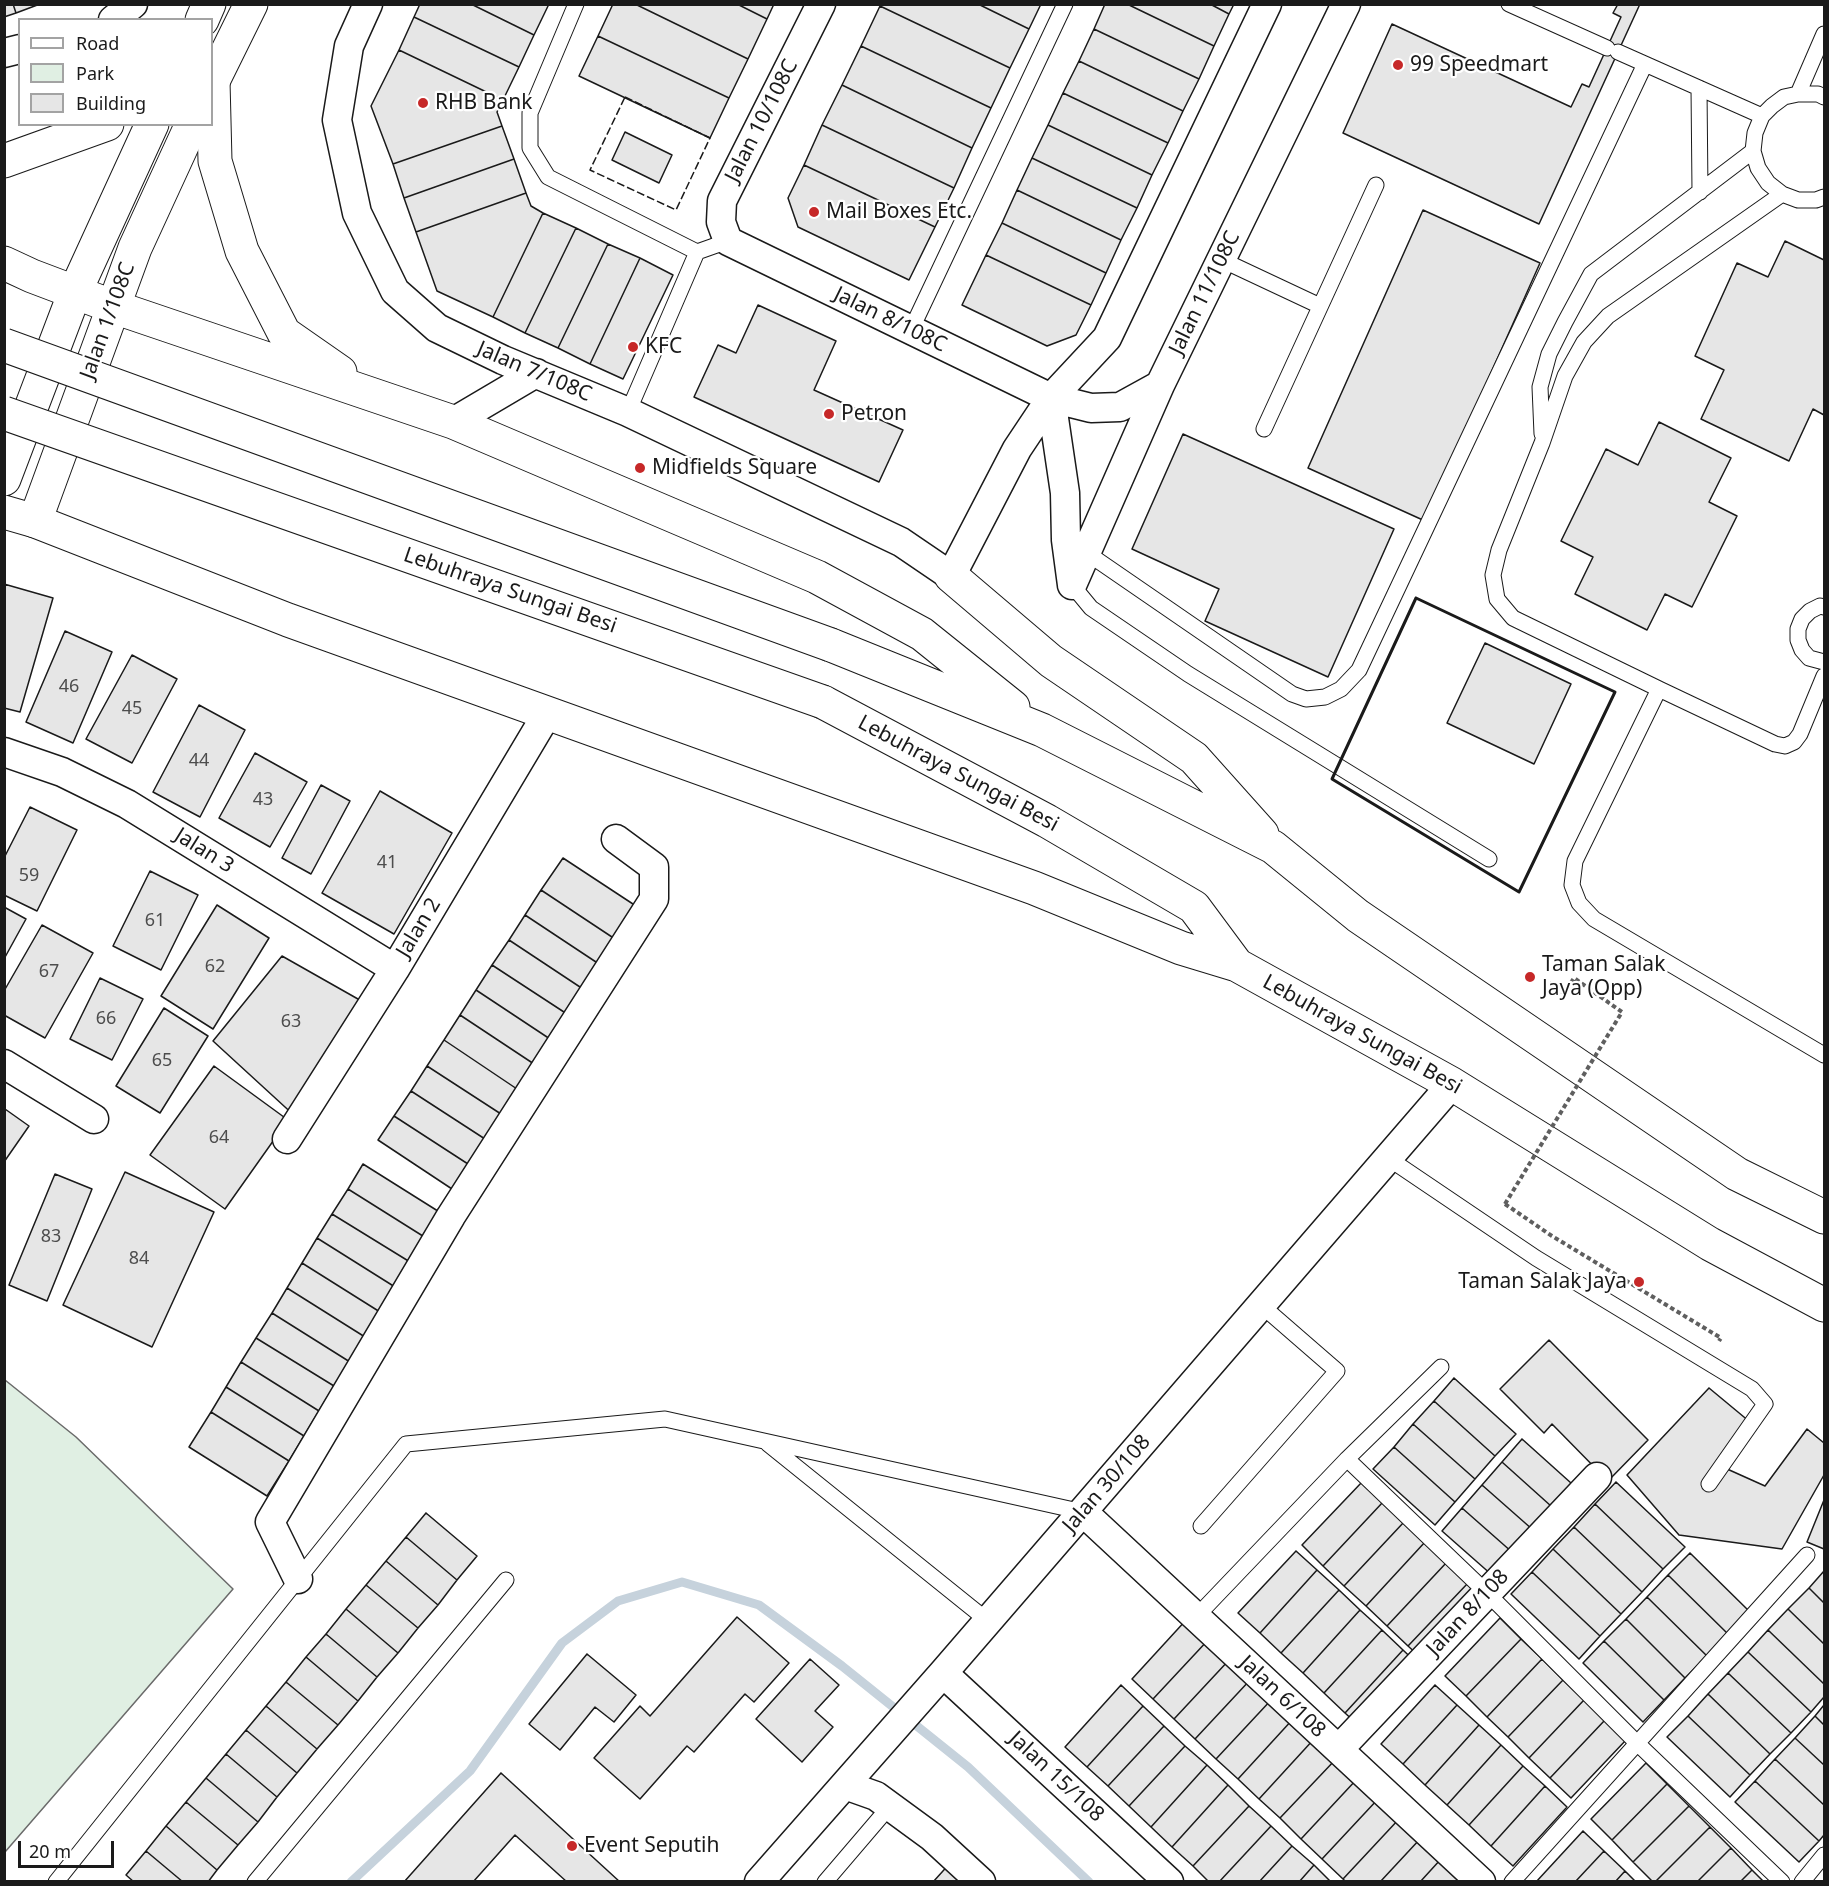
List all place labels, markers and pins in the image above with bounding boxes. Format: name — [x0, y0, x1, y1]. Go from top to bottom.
place label: 99 Speedmart — [1410, 52, 1548, 78]
marker: 99 Speedmart — [1391, 58, 1405, 72]
place label: RHB Bank — [435, 90, 532, 116]
marker: RHB Bank — [416, 96, 430, 110]
place label: Mail Boxes Etc. — [826, 199, 972, 225]
marker: Mail Boxes Etc. — [807, 205, 821, 219]
place label: KFC — [645, 334, 682, 360]
marker: KFC — [626, 340, 640, 354]
place label: Petron — [841, 401, 907, 427]
marker: Petron — [822, 407, 836, 421]
place label: Midfields Square — [652, 455, 817, 481]
marker: Midfields Square — [633, 461, 647, 475]
place label: Taman Salak Jaya (Opp) — [1542, 952, 1665, 1002]
marker: Taman Salak Jaya (Opp) — [1523, 970, 1537, 984]
place label: Taman Salak Jaya — [1458, 1269, 1627, 1295]
marker: Taman Salak Jaya — [1632, 1275, 1646, 1289]
place label: Event Seputih — [584, 1833, 719, 1859]
marker: Event Seputih — [565, 1839, 579, 1853]

